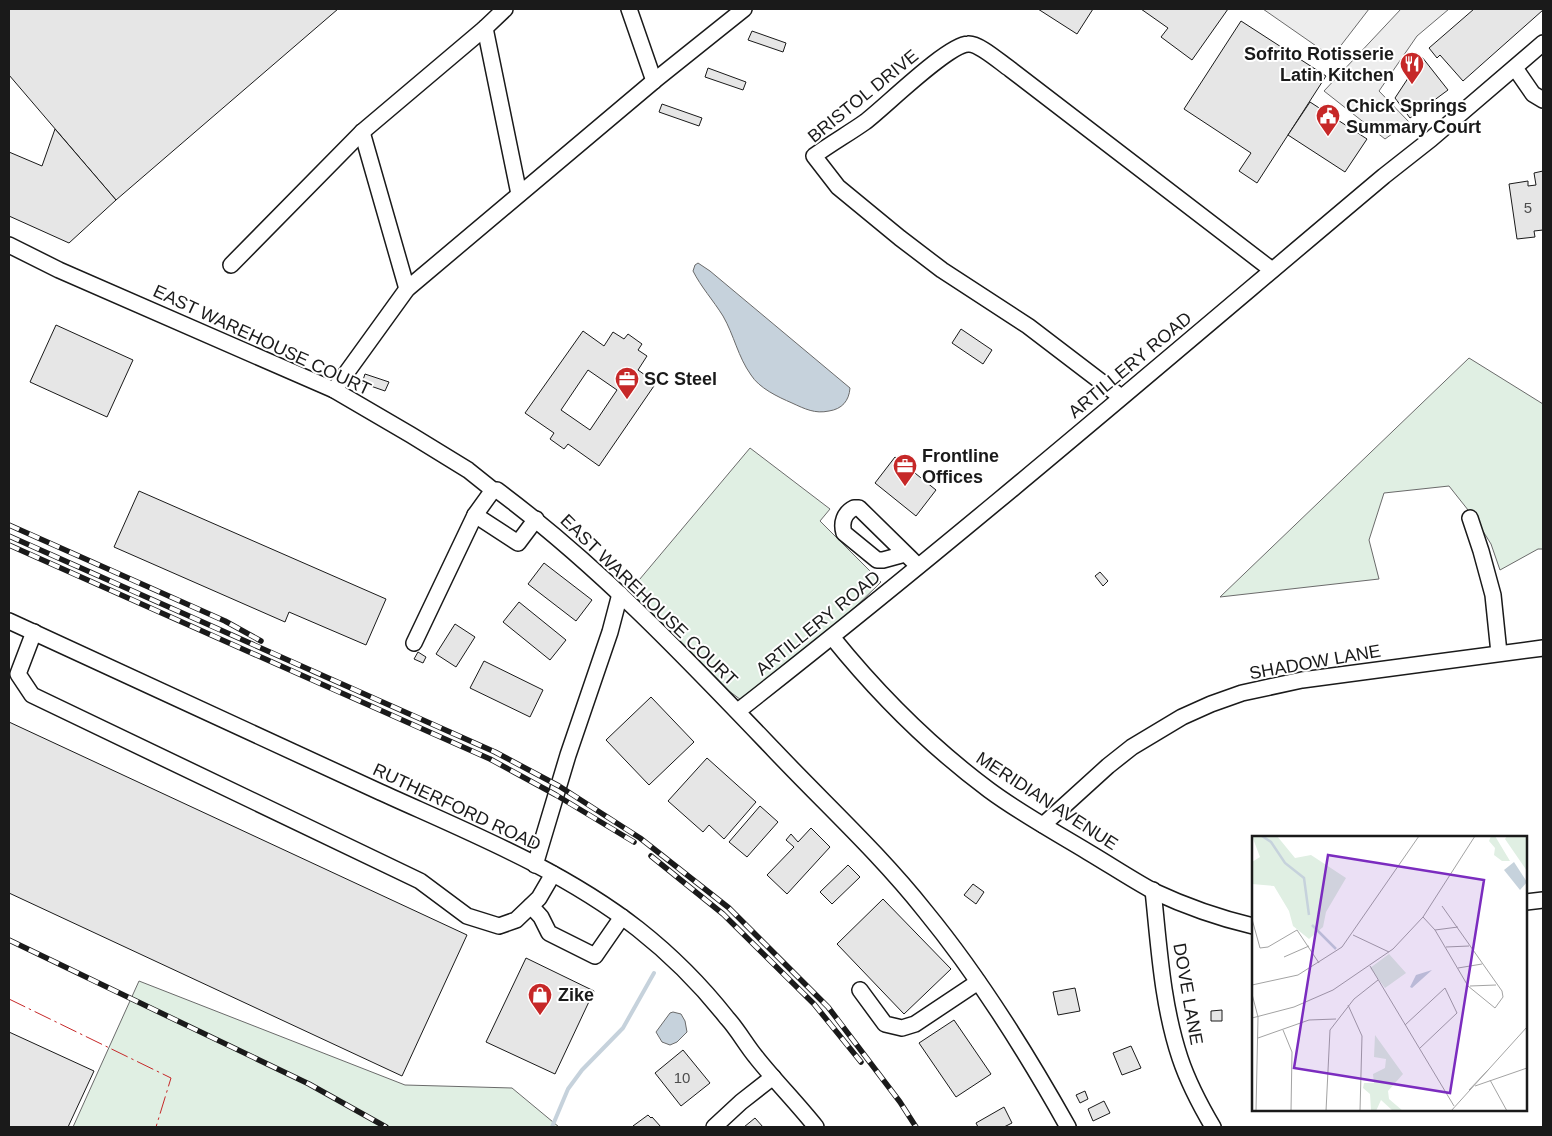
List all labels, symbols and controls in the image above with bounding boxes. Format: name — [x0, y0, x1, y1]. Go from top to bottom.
place label: Sofrito Rotisserie Latin Kitchen — [1244, 44, 1394, 85]
street label: BRISTOL DRIVE — [804, 45, 922, 147]
restaurant icon: Sofrito Rotisserie Latin Kitchen — [1399, 51, 1425, 85]
place label: Chick Springs Summary Court — [1346, 96, 1481, 137]
public building icon: Chick Springs Summary Court — [1315, 103, 1341, 137]
house number: 5 — [1524, 199, 1532, 216]
street label: EAST WAREHOUSE COURT — [150, 281, 374, 399]
street label: ARTILLERY ROAD — [1065, 308, 1195, 422]
office icon: SC Steel — [614, 366, 640, 400]
place label: SC Steel — [644, 369, 717, 389]
place label: Frontline Offices — [922, 446, 999, 487]
office icon: Frontline Offices — [892, 453, 918, 487]
street label: EAST WAREHOUSE COURT — [557, 510, 741, 690]
street label: ARTILLERY ROAD — [752, 567, 884, 679]
street label: SHADOW LANE — [1248, 641, 1382, 683]
street label: MERIDIAN AVENUE — [972, 748, 1122, 854]
street label: RUTHERFORD ROAD — [370, 759, 544, 855]
inset map — [1252, 836, 1527, 1111]
street label: DOVE LANE — [1169, 942, 1207, 1046]
shop icon: Zike — [527, 982, 553, 1016]
place label: Zike — [558, 985, 594, 1005]
house number: 10 — [674, 1069, 690, 1086]

